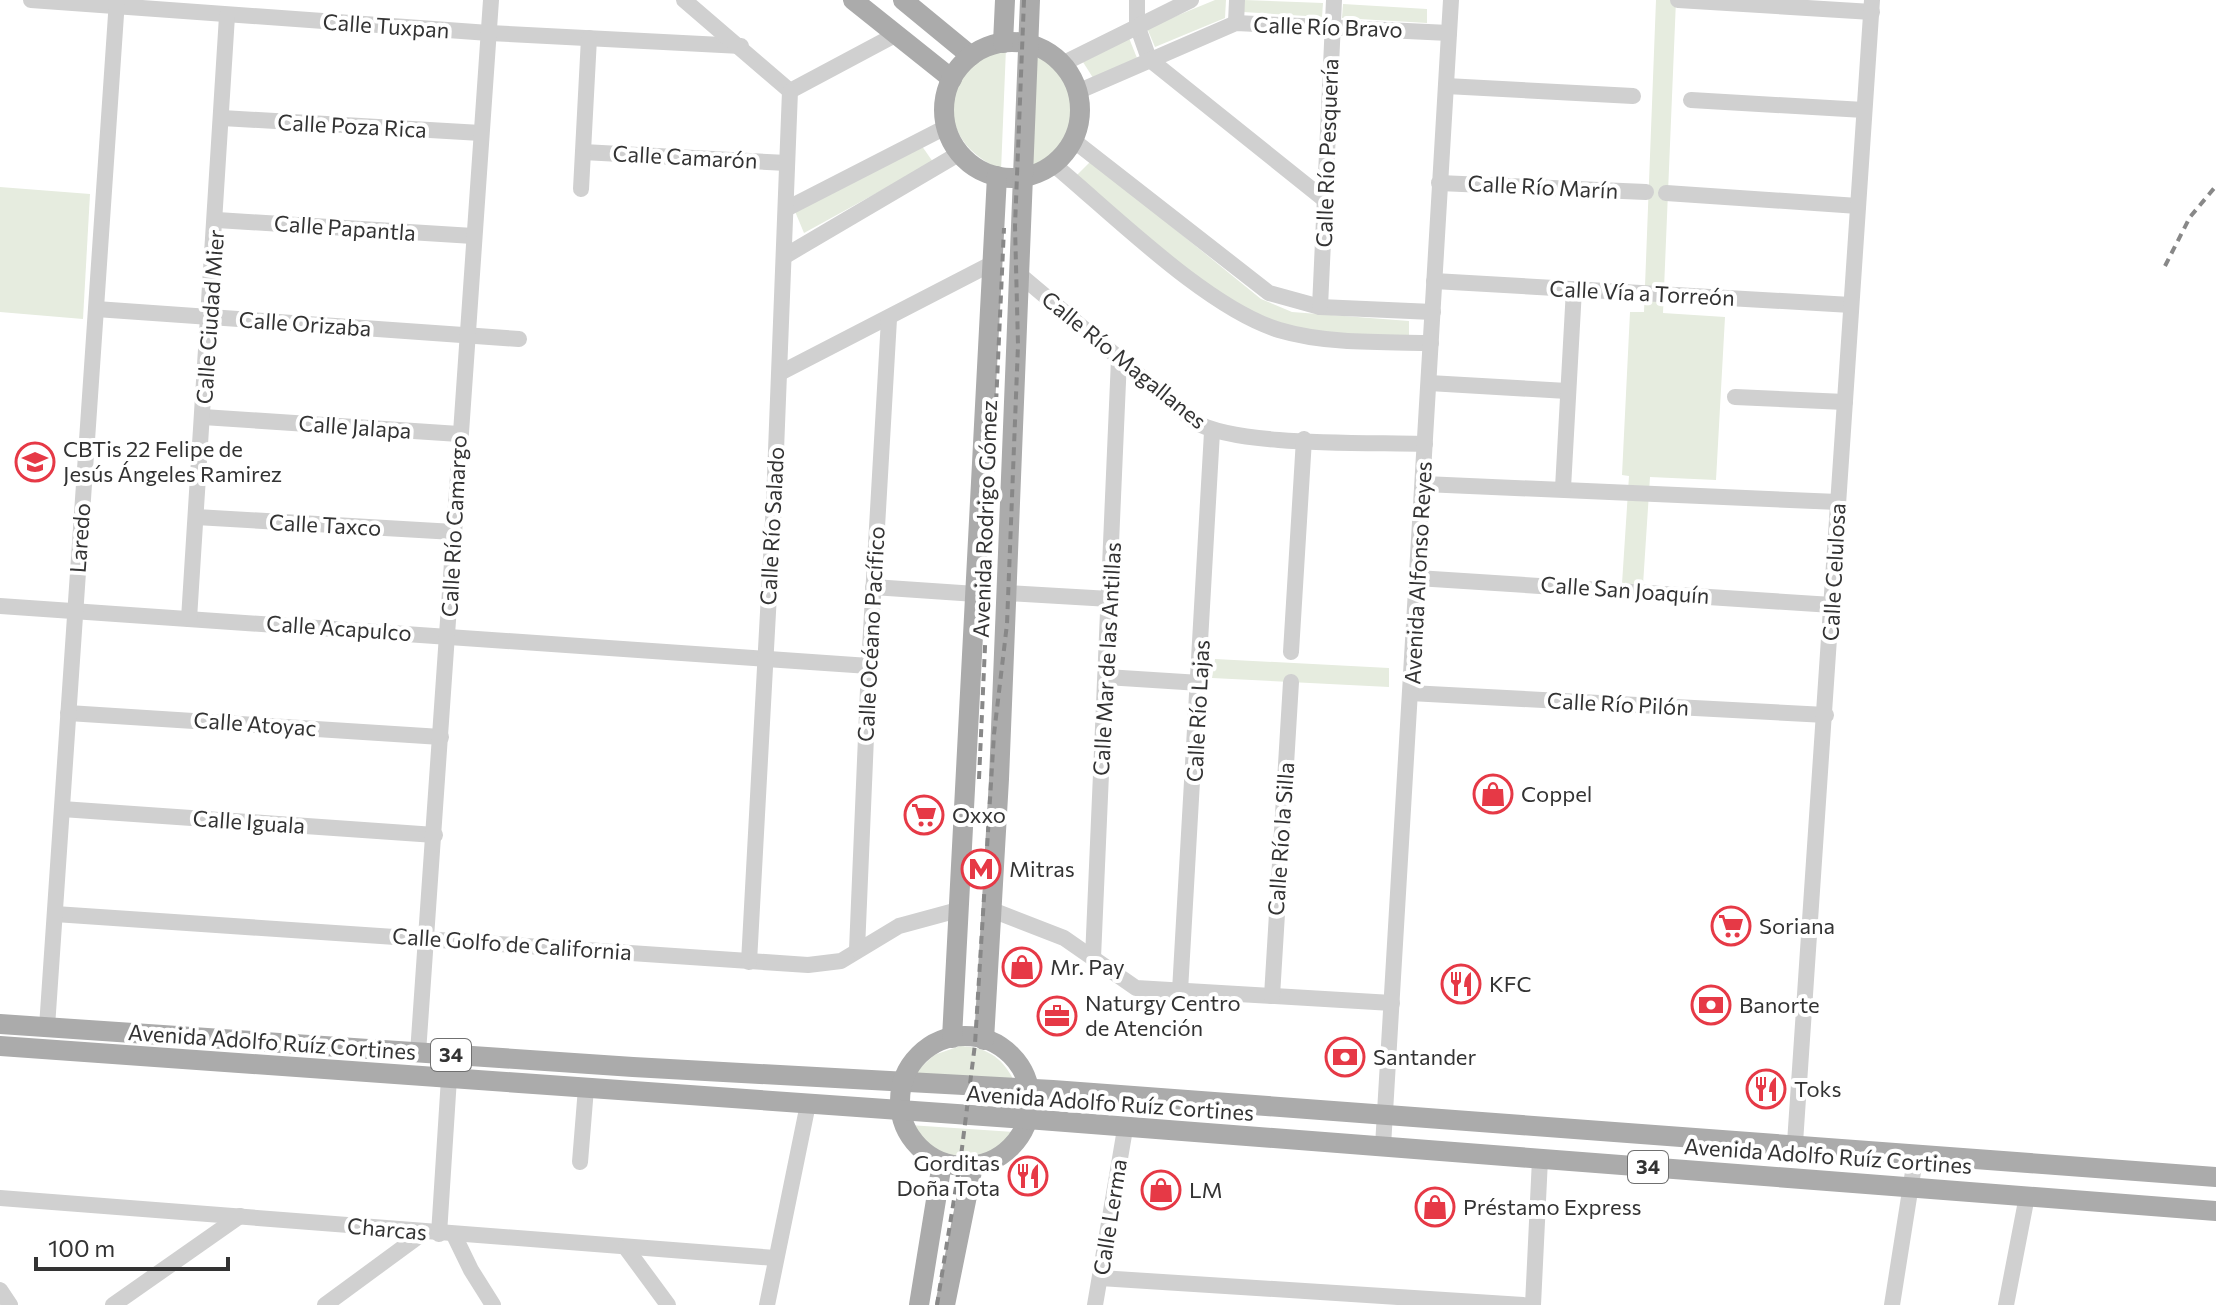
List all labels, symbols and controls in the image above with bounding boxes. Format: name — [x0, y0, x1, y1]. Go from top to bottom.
street label: Calle Tuxpan — [322, 8, 450, 43]
street label: Calle Río Bravo — [1253, 10, 1403, 43]
street label: Calle Río Pesquería — [1310, 58, 1343, 248]
street label: Calle Poza Rica — [277, 108, 427, 143]
street label: Calle Camarón — [612, 139, 758, 174]
street label: Calle Río Marín — [1467, 169, 1619, 204]
street label: Calle Papantla — [273, 209, 417, 246]
street label: Calle Ciudad Mier — [190, 229, 229, 405]
street label: Calle Vía a Torreón — [1549, 274, 1735, 311]
street label: Calle Río Magallanes — [1037, 285, 1212, 434]
street label: Calle Orizaba — [238, 305, 372, 342]
street label: Avenida Rodrigo Gómez — [967, 400, 1002, 638]
street label: Calle Jalapa — [298, 409, 412, 444]
street label: Calle Río Camargo — [435, 434, 472, 618]
place label: CBTis 22 Felipe de Jesús Ángeles Ramirez — [63, 435, 282, 487]
school or university icon: CBTis 22 Felipe de Jesús Ángeles Ramirez — [14, 441, 56, 483]
street label: Calle Río Salado — [754, 446, 789, 606]
street label: Avenida Alfonso Reyes — [1398, 461, 1437, 685]
street label: Laredo — [64, 502, 95, 574]
street label: Calle Celulosa — [1816, 502, 1851, 642]
street label: Calle Taxco — [268, 508, 382, 541]
street label: Calle Océano Pacífico — [851, 526, 890, 742]
street label: Calle Mar de las Antillas — [1087, 541, 1126, 776]
street label: Calle San Joaquín — [1540, 570, 1710, 609]
street label: Calle Acapulco — [265, 609, 413, 646]
street label: Calle Río Lajas — [1180, 639, 1215, 783]
street label: Calle Río Pilón — [1546, 686, 1690, 721]
street label: Calle Atoyac — [193, 706, 317, 741]
street label: Calle Río la Silla — [1262, 761, 1299, 917]
shop icon: Coppel — [1472, 773, 1514, 815]
place label: Coppel — [1521, 780, 1592, 807]
supermarket icon: Oxxo — [903, 794, 945, 836]
place label: Oxxo — [952, 801, 1006, 828]
street label: Calle Iguala — [192, 804, 306, 839]
metro station icon: Mitras — [960, 848, 1002, 890]
place label: Mitras — [1009, 855, 1075, 882]
supermarket icon: Soriana — [1710, 905, 1752, 947]
place label: Soriana — [1759, 912, 1835, 939]
street label: Calle Golfo de California — [391, 922, 633, 965]
shop icon: Mr. Pay — [1001, 946, 1043, 988]
place label: Mr. Pay — [1050, 953, 1125, 980]
restaurant icon: KFC — [1440, 963, 1482, 1005]
place label: KFC — [1489, 970, 1531, 997]
bank icon: Banorte — [1690, 984, 1732, 1026]
place label: Naturgy Centro de Atención — [1085, 989, 1241, 1041]
place label: Banorte — [1739, 991, 1820, 1018]
office icon: Naturgy Centro de Atención — [1036, 995, 1078, 1037]
street label: Avenida Adolfo Ruíz Cortines — [127, 1018, 417, 1065]
bank icon: Santander — [1324, 1036, 1366, 1078]
road number: 34 — [431, 1039, 471, 1071]
place label: Santander — [1373, 1043, 1476, 1070]
restaurant icon: Toks — [1745, 1068, 1787, 1110]
place label: Toks — [1794, 1075, 1841, 1102]
street label: Avenida Adolfo Ruíz Cortines — [965, 1079, 1255, 1126]
street label: Avenida Adolfo Ruíz Cortines — [1683, 1132, 1973, 1179]
place label: Gorditas Doña Tota — [896, 1149, 1000, 1201]
road number: 34 — [1628, 1151, 1668, 1183]
restaurant icon: Gorditas Doña Tota — [1007, 1155, 1049, 1197]
street label: Calle Lerma — [1087, 1157, 1132, 1277]
shop icon: LM — [1140, 1169, 1182, 1211]
place label: LM — [1189, 1176, 1223, 1203]
shop icon: Préstamo Express — [1414, 1186, 1456, 1228]
place label: Préstamo Express — [1463, 1193, 1642, 1220]
street label: Charcas — [346, 1212, 428, 1245]
scale bar — [36, 1221, 228, 1271]
text: 100 m — [48, 1233, 115, 1262]

